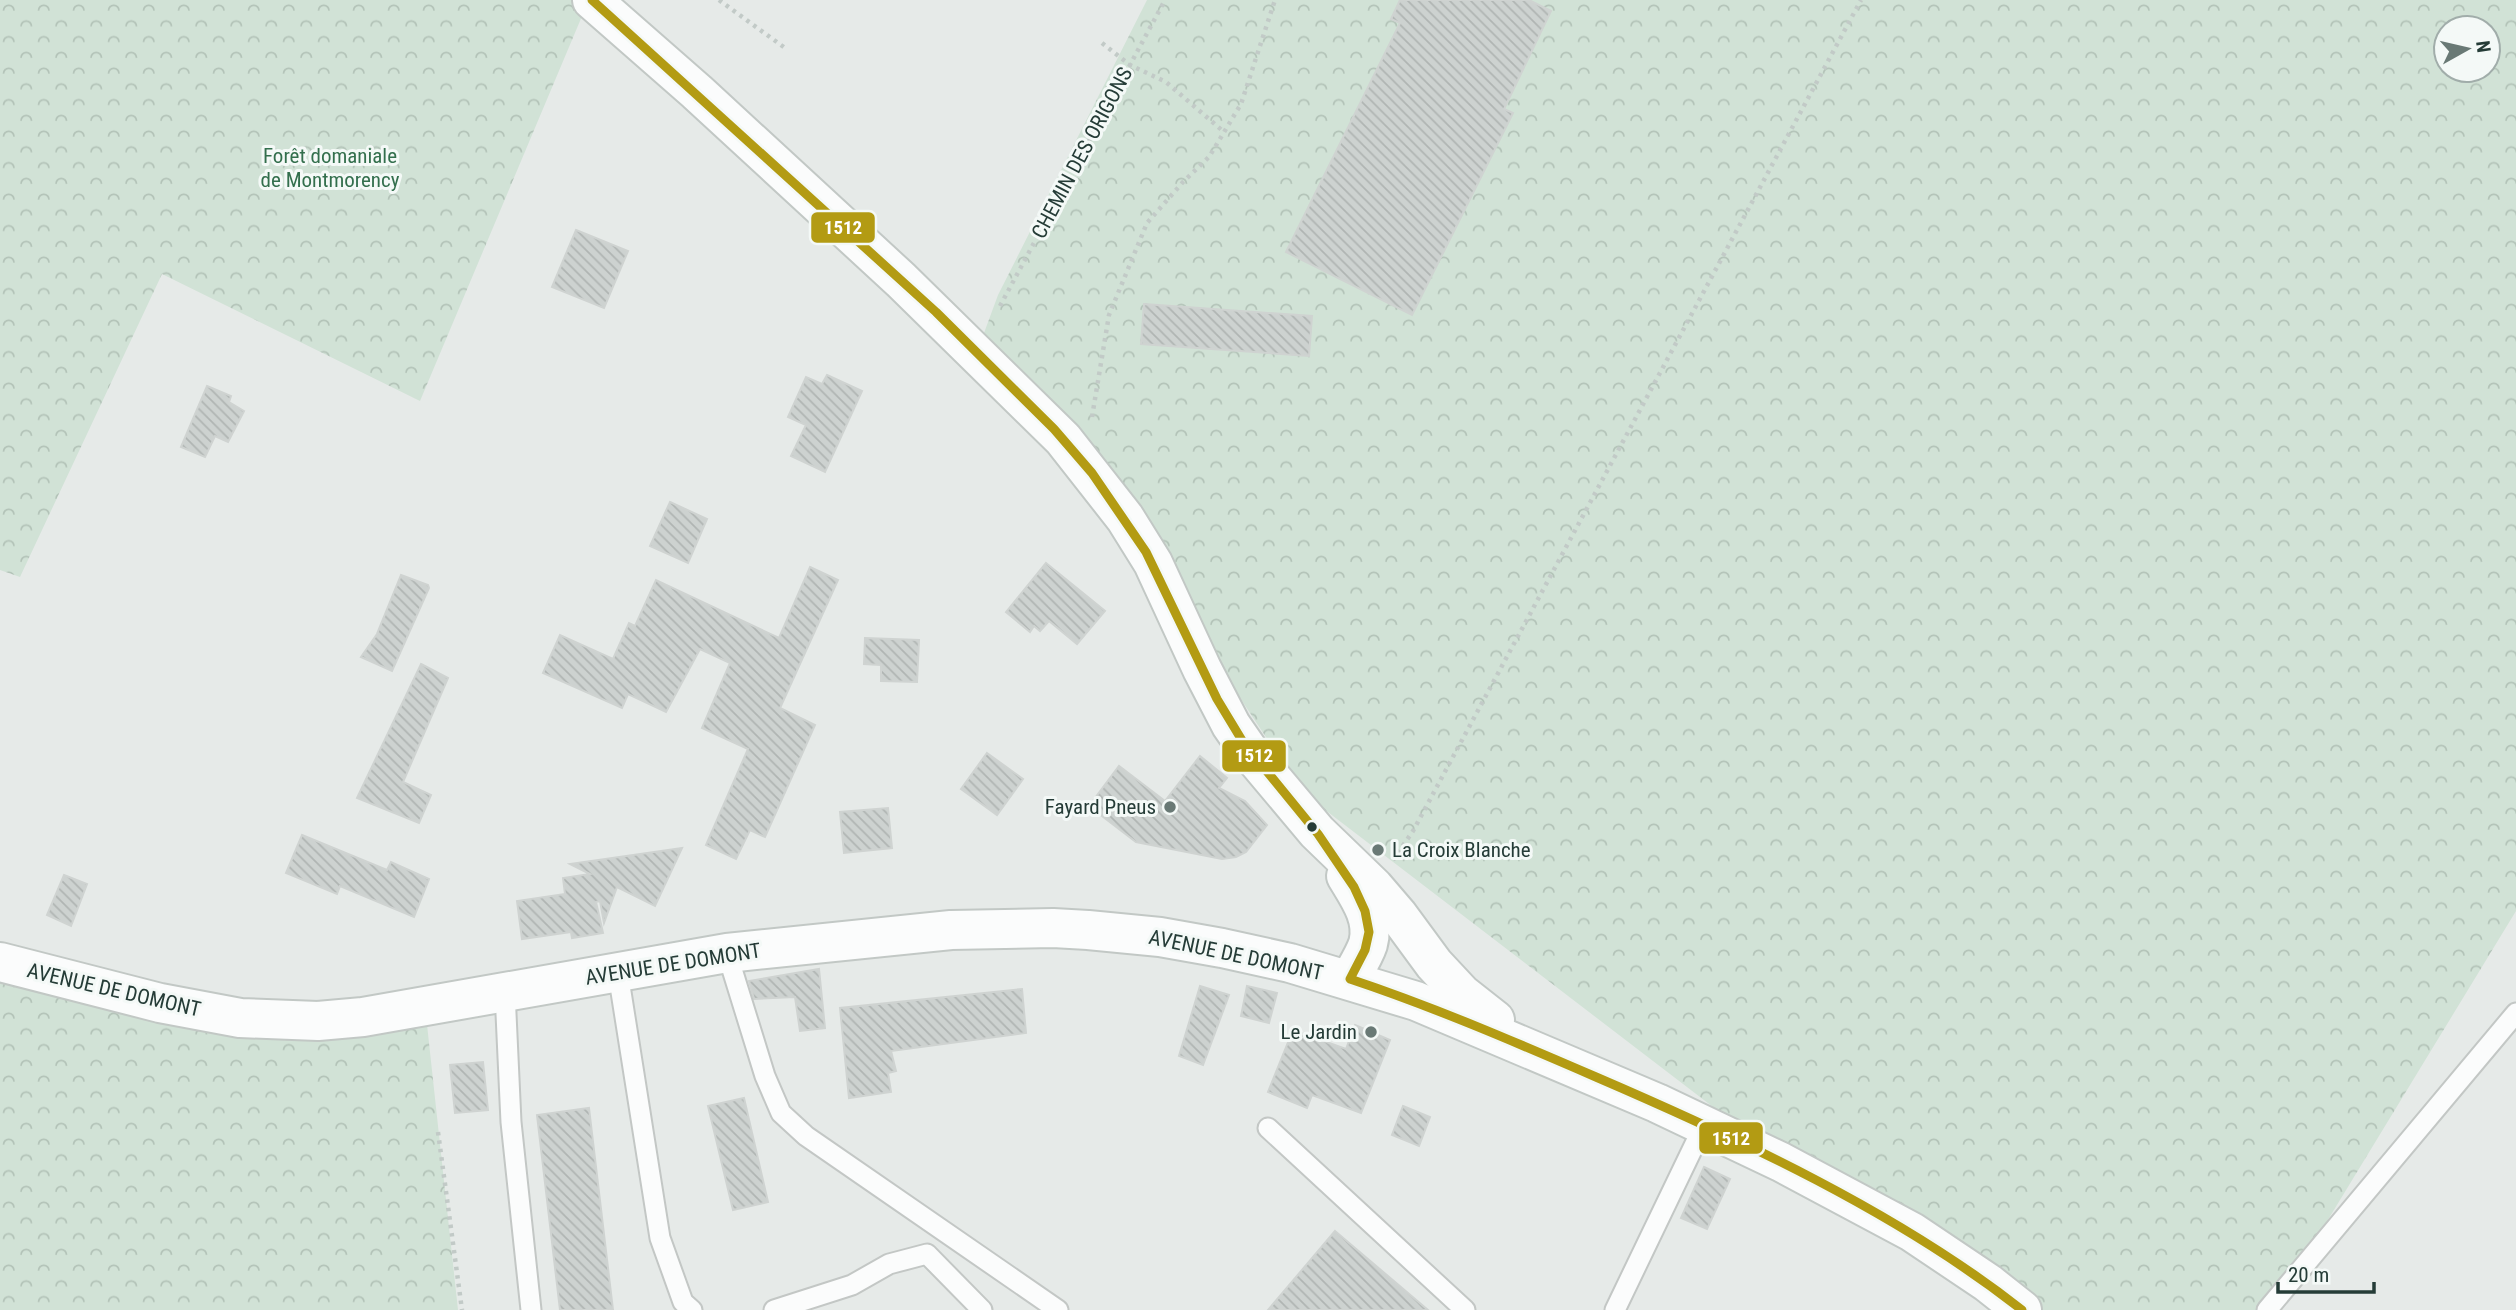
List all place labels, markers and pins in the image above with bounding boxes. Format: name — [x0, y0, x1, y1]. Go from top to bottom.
place label: Fayard Pneus — [1045, 795, 1156, 819]
marker: Fayard Pneus — [1162, 799, 1178, 815]
unlabelled marker — [1305, 820, 1319, 834]
place label: La Croix Blanche — [1392, 838, 1531, 862]
marker: La Croix Blanche — [1370, 842, 1386, 858]
place label: Le Jardin — [1281, 1020, 1357, 1044]
marker: Le Jardin — [1363, 1024, 1379, 1040]

